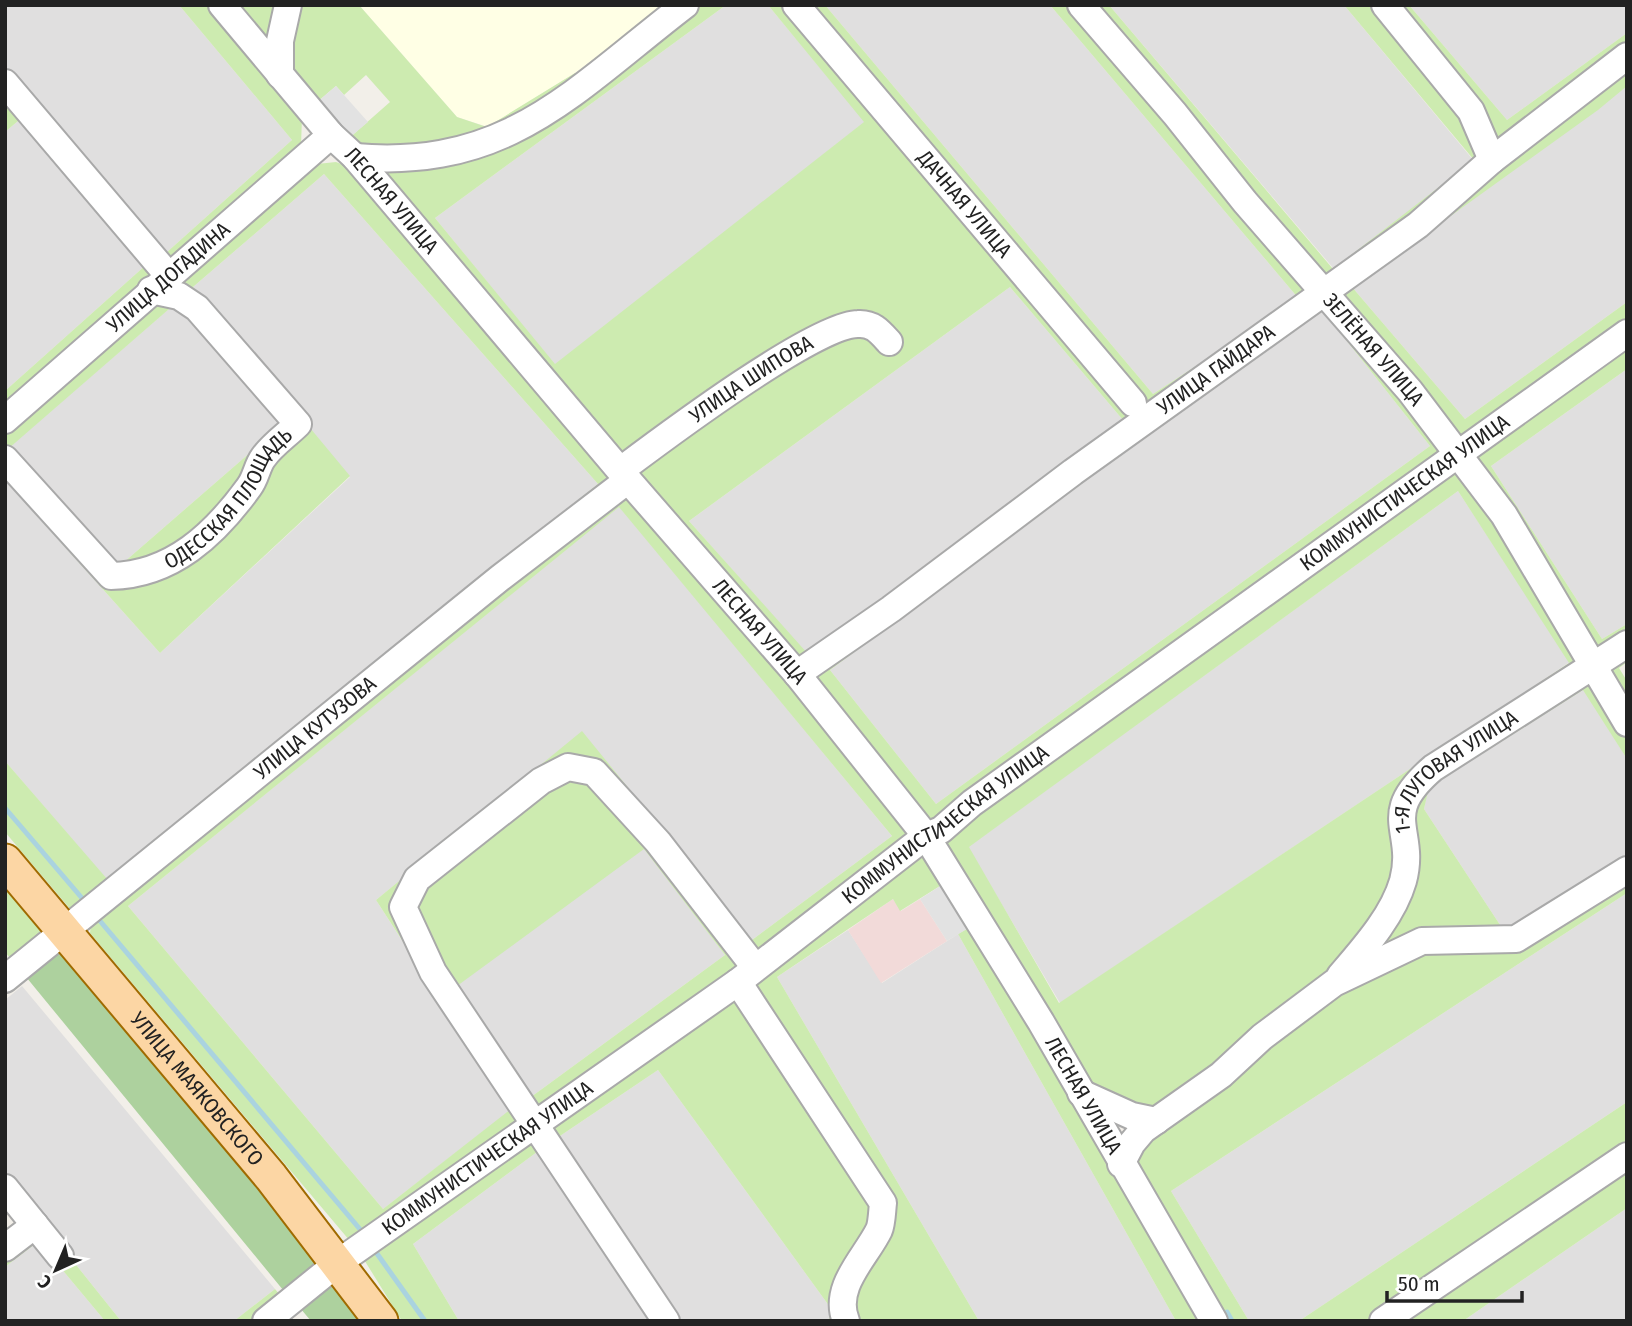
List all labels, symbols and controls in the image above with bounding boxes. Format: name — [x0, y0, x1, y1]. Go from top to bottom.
street label: ЛЕСНАЯ УЛИЦА — [340, 141, 444, 259]
street label: ДАЧНАЯ УЛИЦА — [911, 144, 1017, 263]
street label: УЛИЦА ДОГАДИНА — [101, 216, 235, 339]
street label: ЗЕЛЁНАЯ УЛИЦА — [1318, 288, 1430, 411]
street label: УЛИЦА ГАЙДАРА — [1151, 319, 1280, 421]
street label: УЛИЦА ШИПОВА — [684, 330, 817, 429]
street label: КОММУНИСТИЧЕСКАЯ УЛИЦА — [1295, 409, 1514, 577]
street label: ОДЕССКАЯ ПЛОЩАДЬ — [160, 422, 298, 575]
street label: ЛЕСНАЯ УЛИЦА — [707, 573, 813, 689]
street label: УЛИЦА КУТУЗОВА — [248, 671, 381, 786]
street label: 1-Я ЛУГОВАЯ УЛИЦА — [1389, 704, 1522, 835]
street label: КОММУНИСТИЧЕСКАЯ УЛИЦА — [837, 739, 1054, 910]
street label: УЛИЦА МАЯКОВСКОГО — [124, 1006, 269, 1171]
street label: ЛЕСНАЯ УЛИЦА — [1039, 1032, 1128, 1159]
street label: КОММУНИСТИЧЕСКАЯ УЛИЦА — [377, 1075, 598, 1241]
north arrow — [21, 1235, 91, 1305]
scale bar — [1387, 1260, 1522, 1304]
text: С — [33, 1270, 56, 1294]
text: 50 m — [1398, 1271, 1440, 1297]

